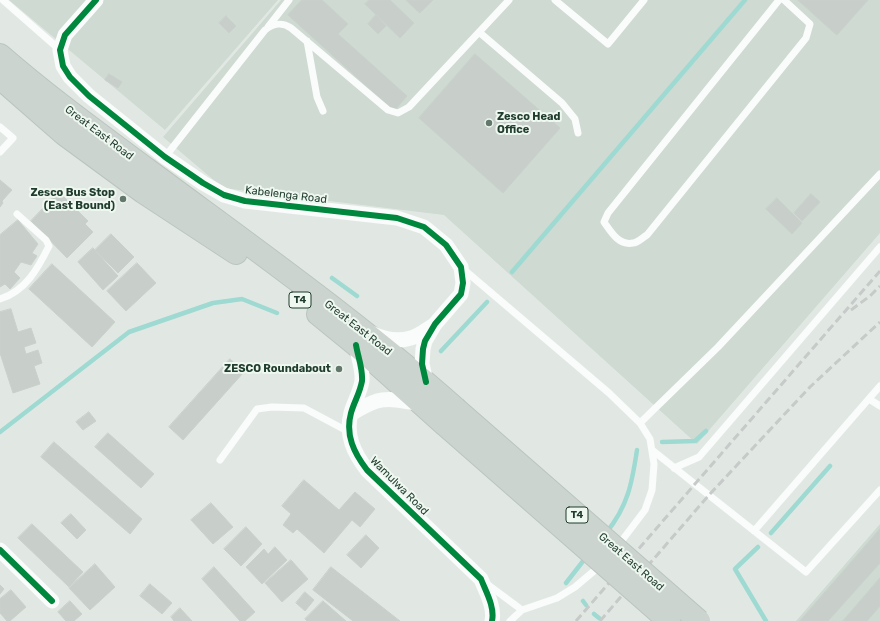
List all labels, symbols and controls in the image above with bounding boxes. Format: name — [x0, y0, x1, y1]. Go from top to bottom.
street label: Great East Road — [62, 103, 136, 163]
place label: Zesco Head Office — [497, 110, 560, 136]
marker: Zesco Head Office — [484, 118, 494, 128]
street label: Kabelenga Road — [244, 183, 328, 207]
place label: Zesco Bus Stop (East Bound) — [30, 186, 115, 212]
marker: Zesco Bus Stop (East Bound) — [118, 194, 128, 204]
road number: T4 — [289, 292, 311, 308]
street label: Great East Road — [322, 298, 394, 358]
place label: ZESCO Roundabout — [224, 362, 331, 376]
marker: ZESCO Roundabout — [334, 364, 344, 374]
street label: Wamulwa Road — [367, 454, 431, 518]
road number: T4 — [566, 507, 588, 523]
street label: Great East Road — [596, 530, 666, 594]

